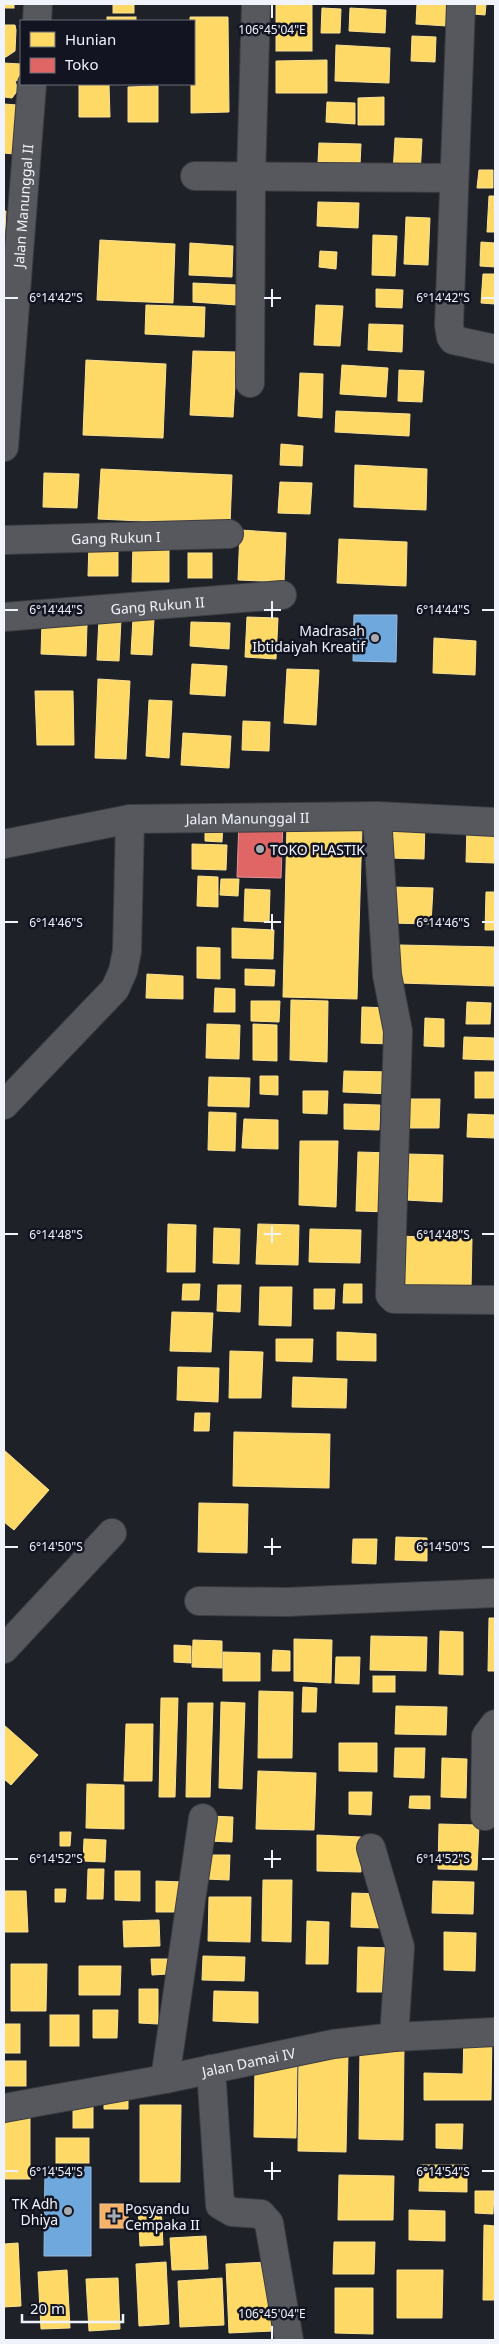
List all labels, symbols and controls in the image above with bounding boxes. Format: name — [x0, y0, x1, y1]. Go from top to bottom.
legend — [20, 20, 195, 85]
text: 106°45'04"E — [238, 21, 306, 38]
text: Hunian — [65, 29, 116, 49]
text: Toko — [65, 54, 98, 74]
street label: Jalan Manunggal II — [8, 143, 37, 270]
text: 6°14'42"S — [29, 289, 83, 306]
text: 6°14'42"S — [416, 289, 470, 306]
street label: Gang Rukun I — [71, 526, 161, 548]
street label: Gang Rukun II — [110, 592, 206, 618]
text: 6°14'44"S — [29, 601, 83, 618]
text: 6°14'44"S — [416, 601, 470, 618]
place label: Madrasah Ibtidaiyah Kreatif — [252, 621, 366, 656]
marker: Madrasah Ibtidaiyah Kreatif — [369, 632, 381, 644]
street label: Jalan Manunggal II — [183, 807, 310, 828]
place label: TOKO PLASTIK — [270, 840, 365, 859]
marker: TOKO PLASTIK — [254, 843, 266, 855]
text: 6°14'46"S — [29, 914, 83, 931]
text: 6°14'46"S — [416, 914, 470, 931]
text: 6°14'48"S — [29, 1226, 83, 1243]
text: 6°14'48"S — [416, 1226, 470, 1243]
text: 6°14'50"S — [29, 1538, 83, 1555]
text: 6°14'50"S — [416, 1538, 470, 1555]
text: 6°14'52"S — [29, 1850, 83, 1867]
text: 6°14'52"S — [416, 1850, 470, 1867]
street label: Jalan Damai IV — [198, 2042, 298, 2081]
text: 6°14'54"S — [29, 2163, 83, 2180]
text: 6°14'54"S — [416, 2163, 470, 2180]
place label: TK Adh Dhiya — [12, 2194, 58, 2229]
place label: Posyandu Cempaka II — [125, 2199, 200, 2234]
marker: TK Adh Dhiya — [62, 2205, 74, 2217]
marker: Posyandu Cempaka II — [107, 2209, 121, 2223]
scale bar — [22, 2292, 124, 2324]
text: 20 m — [30, 2298, 65, 2318]
text: 106°45'04"E — [238, 2305, 306, 2322]

